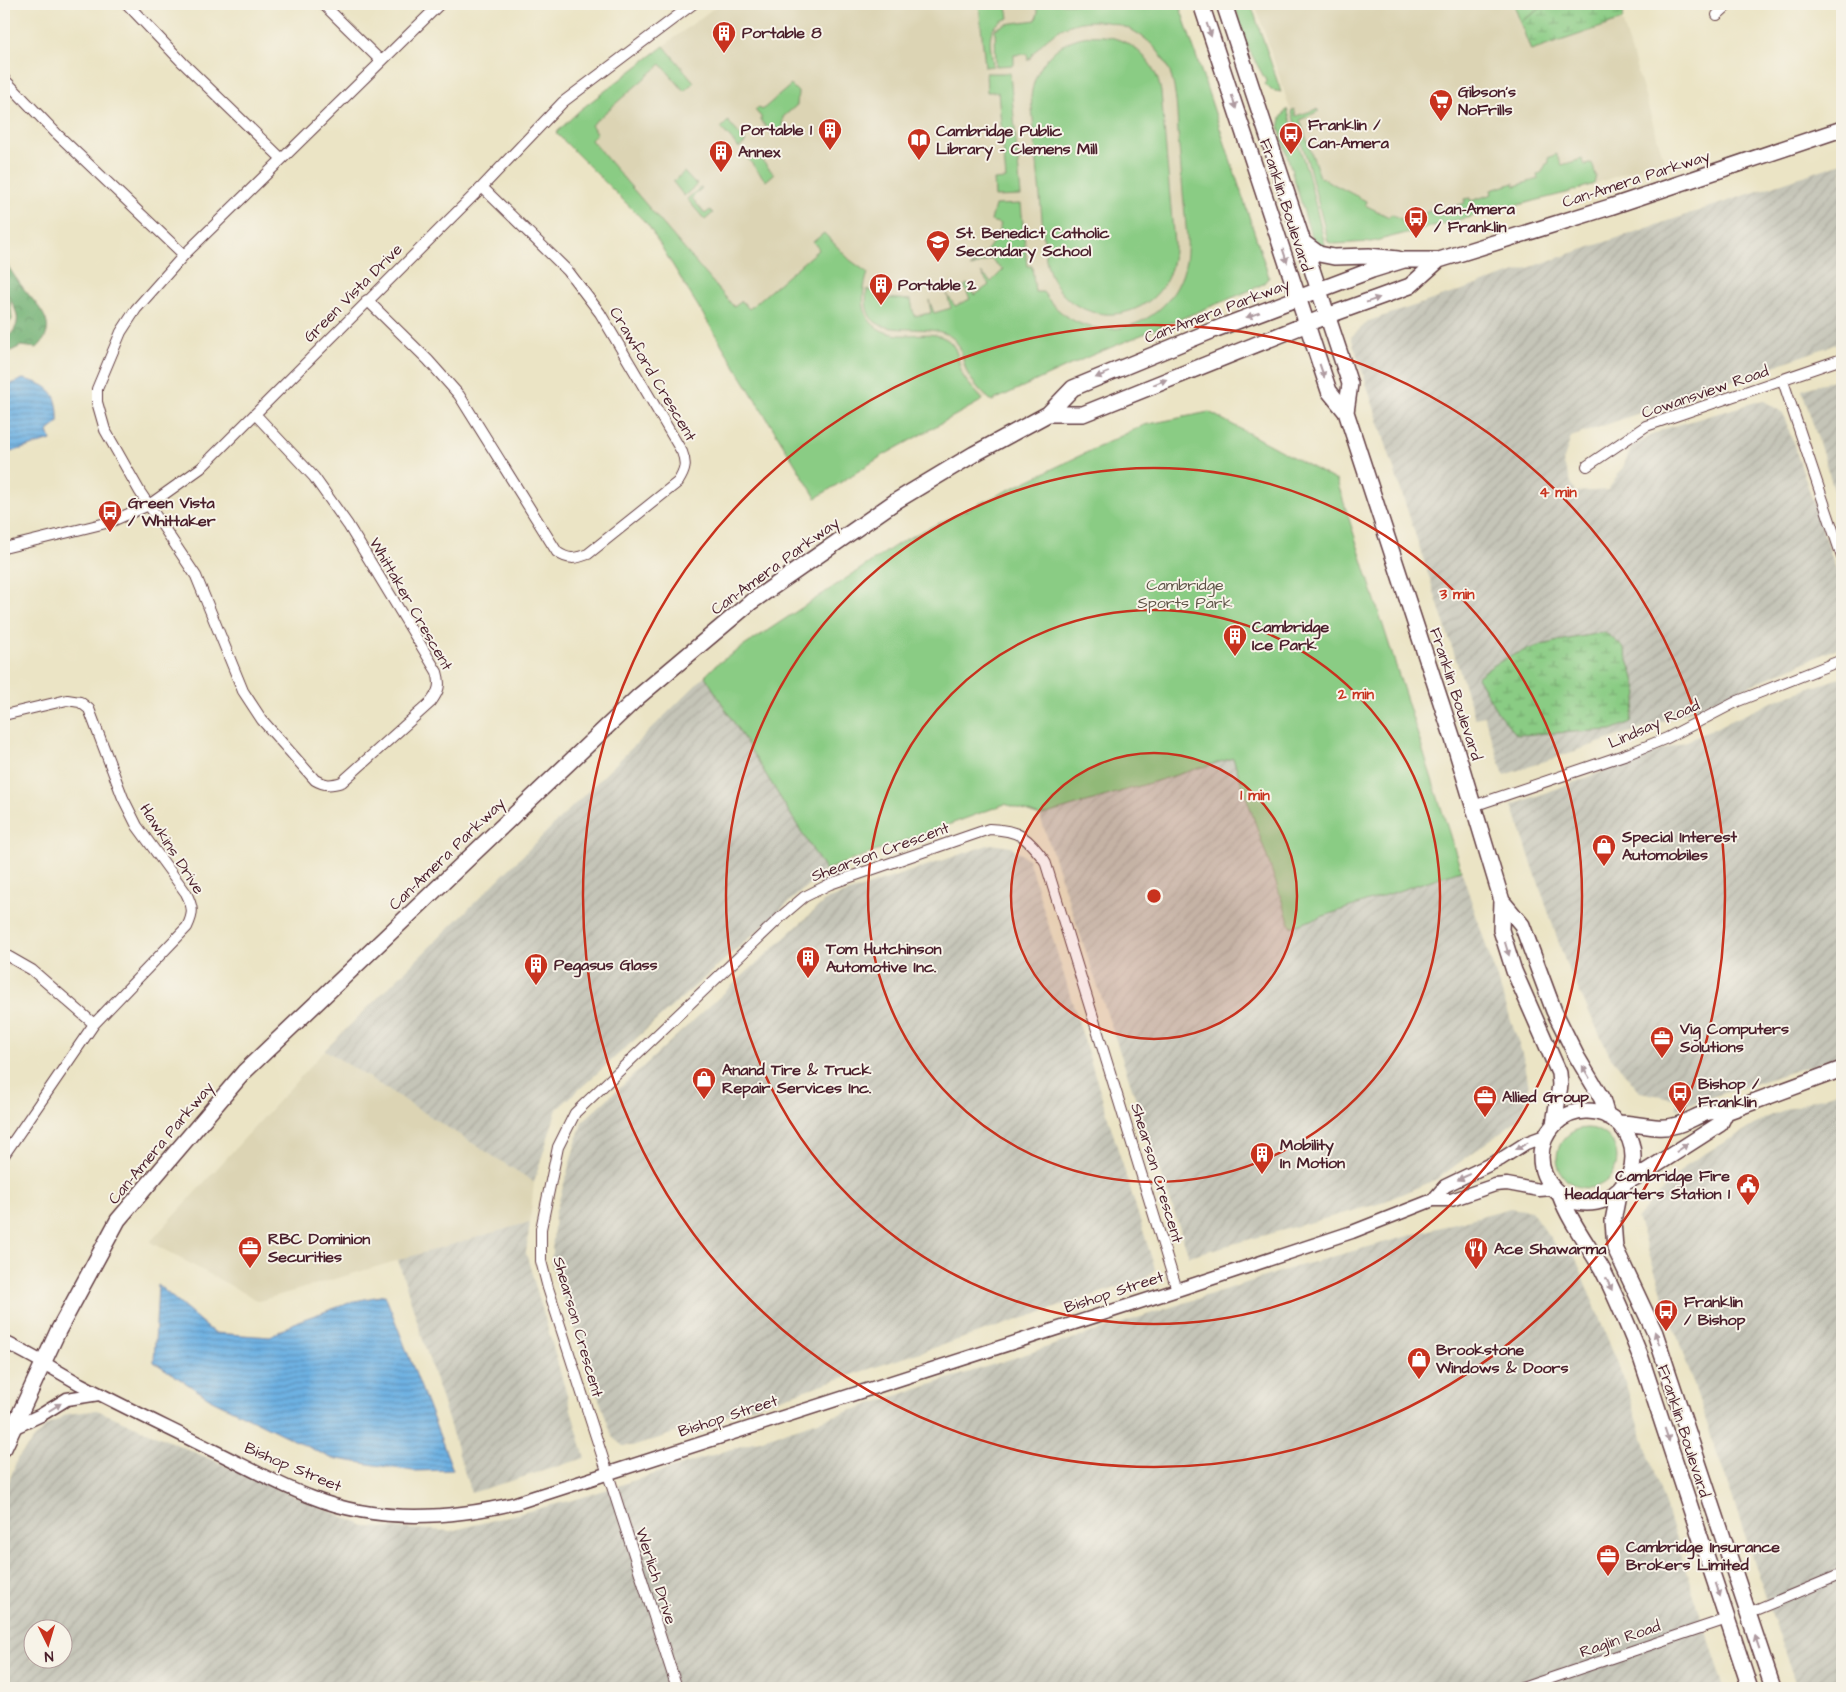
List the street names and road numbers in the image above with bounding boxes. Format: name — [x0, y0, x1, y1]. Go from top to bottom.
street label: Franklin Boulevard — [1254, 136, 1318, 274]
street label: Can-Amera Parkway — [1559, 145, 1713, 214]
street label: Green Vista Drive — [299, 238, 408, 347]
street label: Can-Amera Parkway — [1141, 273, 1293, 350]
street label: Crawford Crescent — [604, 303, 702, 446]
street label: Cowansview Road — [1639, 360, 1771, 424]
street label: Can-Amera Parkway — [706, 512, 845, 621]
street label: Whittaker Crescent — [364, 533, 458, 675]
street label: Franklin Boulevard — [1424, 625, 1488, 763]
street label: Lindsay Road — [1605, 694, 1704, 755]
street label: Can-Amera Parkway — [384, 792, 511, 916]
street label: Hawkins Drive — [134, 799, 210, 899]
street label: Shearson Crescent — [808, 817, 953, 887]
street label: Can-Amera Parkway — [103, 1077, 220, 1210]
street label: Shearson Crescent — [1125, 1100, 1189, 1246]
street label: Shearson Crescent — [547, 1254, 609, 1400]
street label: Bishop Street — [1061, 1265, 1167, 1318]
street label: Franklin Boulevard — [1652, 1362, 1716, 1500]
street label: Bishop Street — [675, 1389, 781, 1442]
street label: Bishop Street — [241, 1437, 345, 1498]
street label: Werlich Drive — [630, 1525, 682, 1628]
street label: Raglin Road — [1577, 1615, 1664, 1664]

